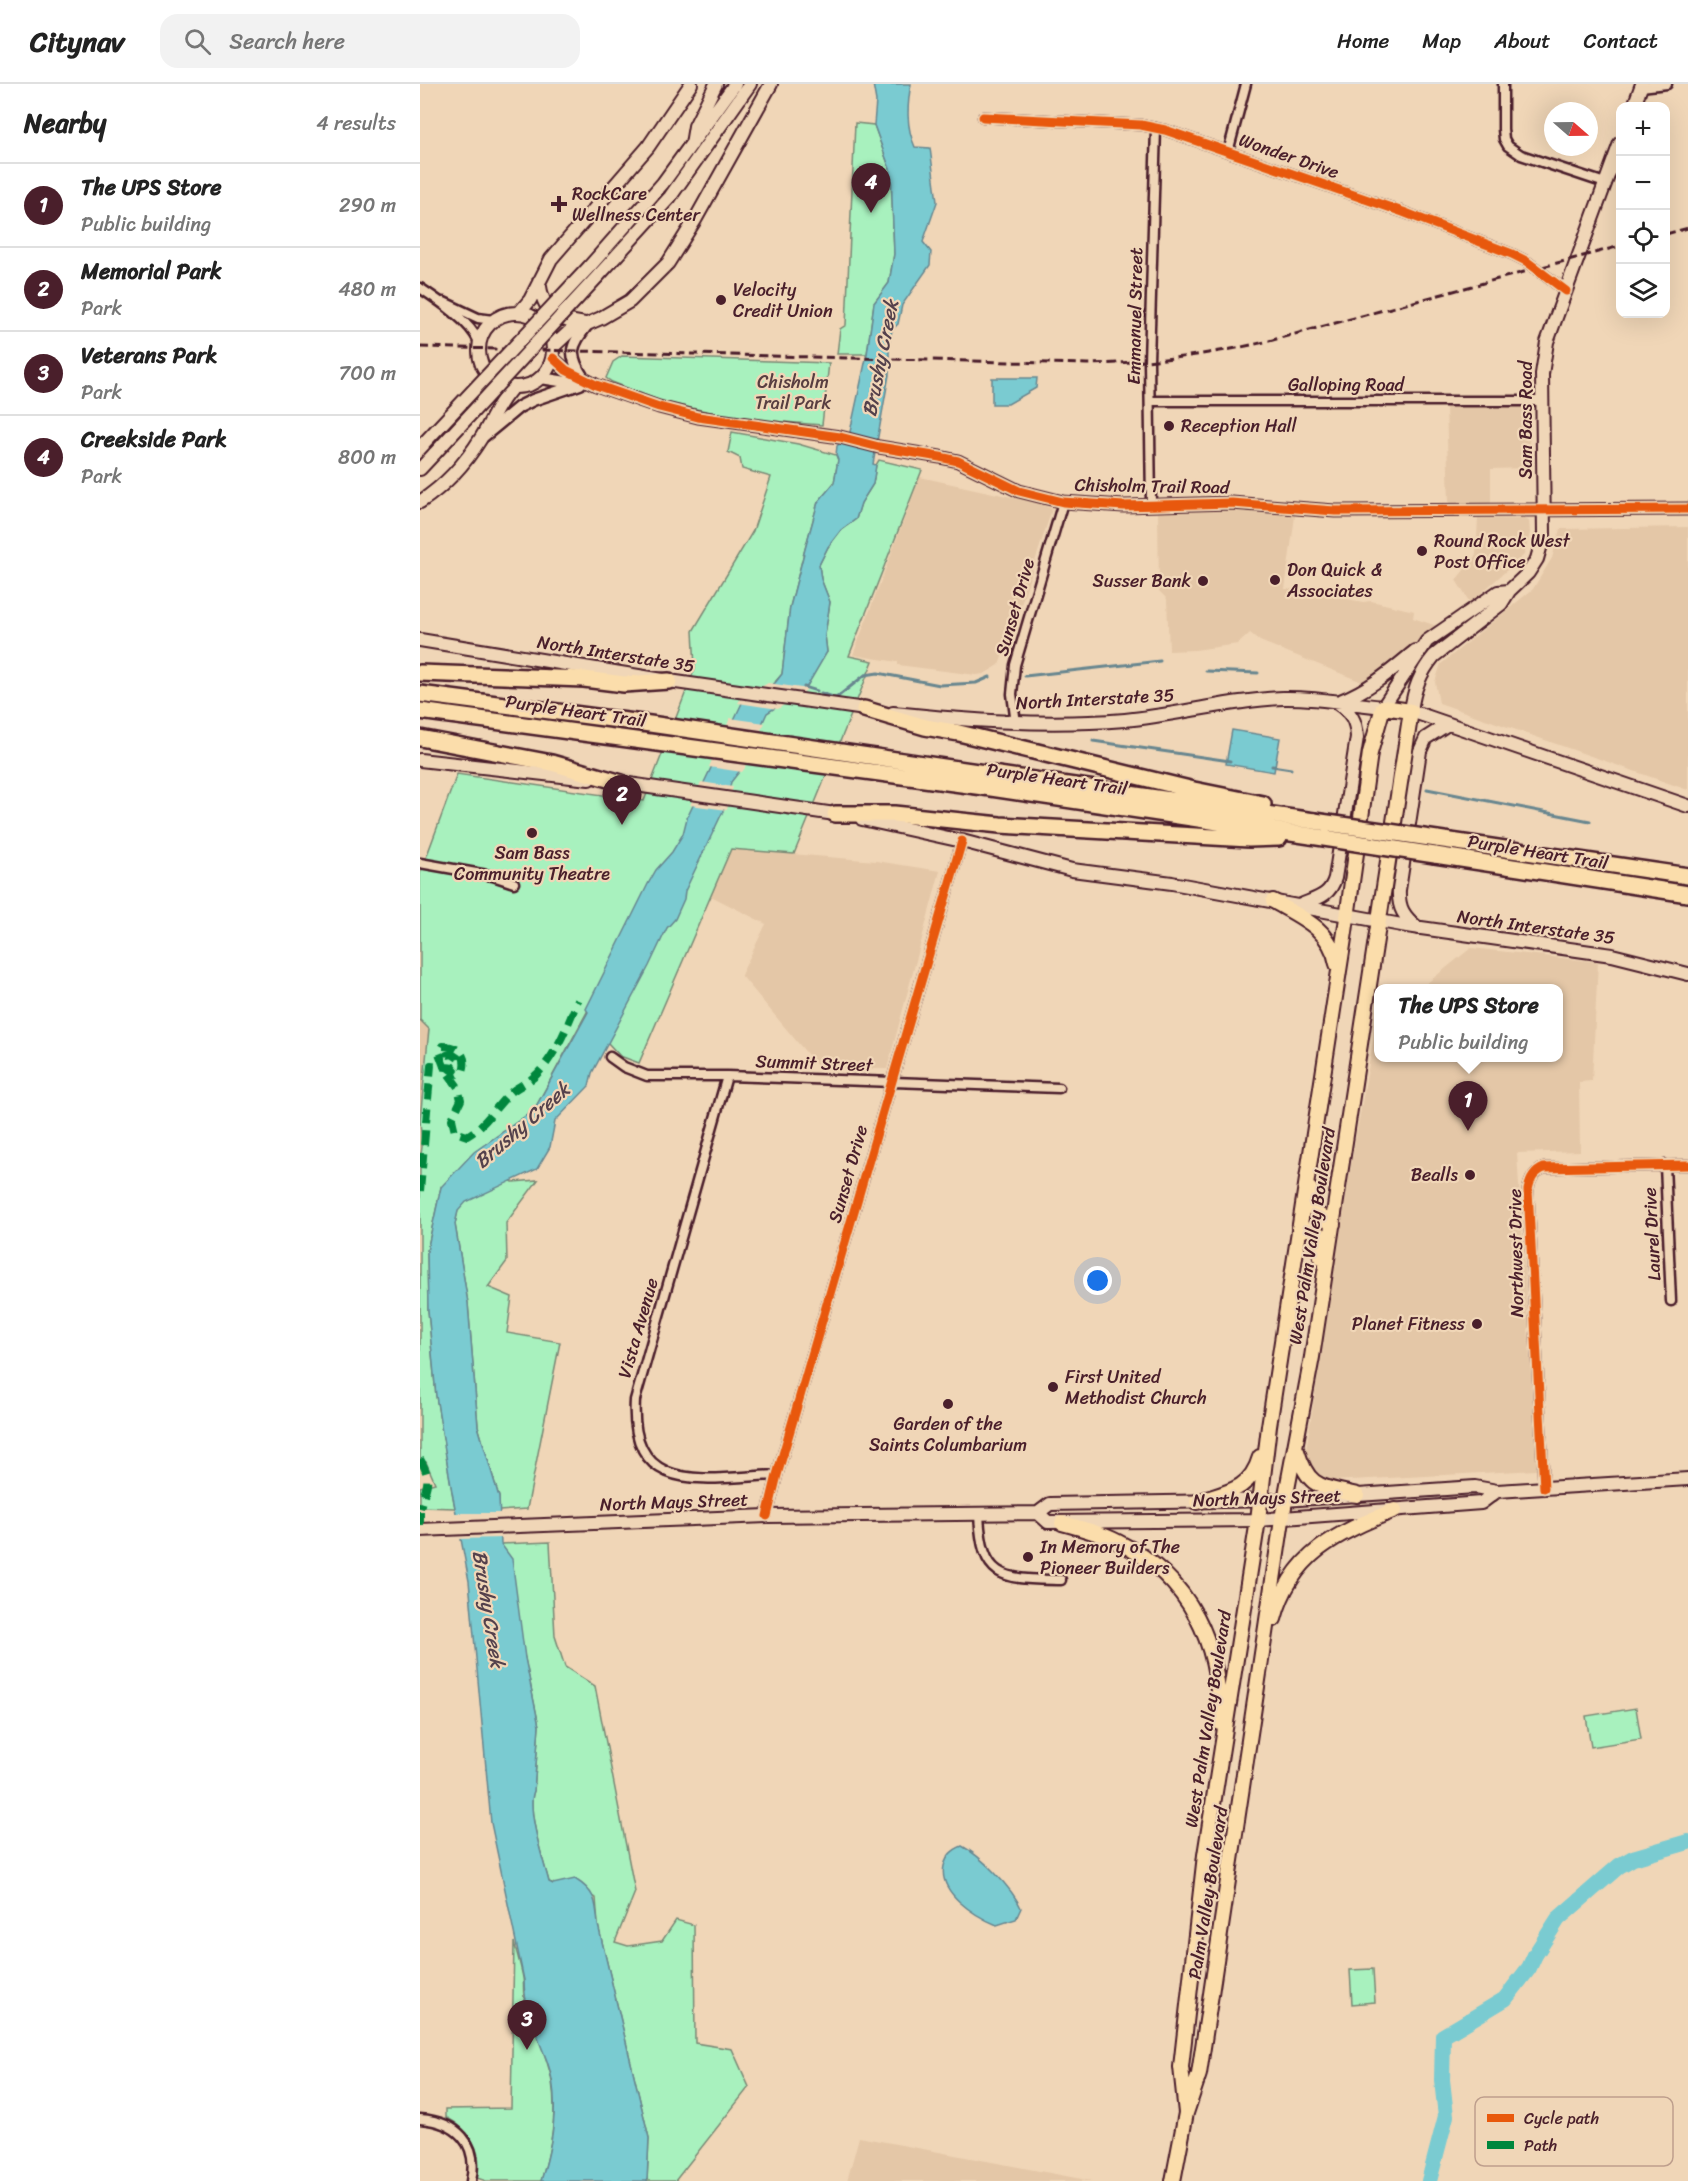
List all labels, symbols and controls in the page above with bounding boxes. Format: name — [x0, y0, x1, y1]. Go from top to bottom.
search box — [160, 14, 580, 68]
text: Citynav — [30, 17, 124, 66]
text: Search here — [229, 22, 345, 61]
text: Home — [1337, 22, 1389, 60]
text: Map — [1422, 22, 1461, 60]
text: About — [1494, 22, 1551, 60]
text: Contact — [1584, 22, 1658, 60]
icon: search — [181, 25, 214, 58]
text: Nearby — [24, 100, 106, 146]
north arrow — [1544, 102, 1598, 156]
map controls — [1616, 102, 1670, 318]
button: + — [1616, 102, 1670, 156]
text: 4 results — [316, 106, 396, 141]
street label: Wonder Drive — [1234, 124, 1344, 188]
button: − — [1616, 156, 1670, 210]
pin: 4 — [852, 164, 890, 213]
text: The UPS Store — [81, 168, 222, 207]
place label: RockCare Wellness Center — [572, 178, 701, 231]
text: 1 — [39, 188, 48, 223]
text: 290 m — [339, 188, 396, 223]
marker: RockCare Wellness Center — [550, 195, 568, 213]
text: Public building — [81, 207, 211, 242]
button: locate — [1616, 210, 1670, 264]
street label: Emmanuel Street — [1118, 247, 1152, 385]
text: Memorial Park — [81, 252, 222, 291]
button: layers — [1616, 264, 1670, 318]
text: 2 — [38, 272, 49, 307]
text: 480 m — [338, 272, 396, 307]
place label: Velocity Credit Union — [733, 274, 833, 327]
text: Park — [81, 291, 122, 326]
marker: Velocity Credit Union — [714, 293, 728, 307]
water label: Brushy Creek — [852, 295, 909, 420]
text: Veterans Park — [81, 336, 218, 375]
text: 3 — [38, 356, 49, 391]
text: 700 m — [339, 356, 396, 391]
street label: Sam Bass Road — [1510, 360, 1542, 479]
park label: Chisholm Trail Park — [755, 366, 832, 419]
street label: Galloping Road — [1288, 369, 1406, 401]
text: Park — [81, 375, 122, 410]
place label: Reception Hall — [1181, 410, 1298, 442]
marker: Reception Hall — [1162, 419, 1176, 433]
text: Creekside Park — [81, 420, 227, 459]
text: 4 — [37, 440, 50, 475]
text: 800 m — [338, 440, 396, 475]
text: Park — [81, 459, 122, 494]
street label: Chisholm Trail Road — [1074, 469, 1231, 503]
place label: Round Rock West Post Office — [1434, 525, 1571, 578]
marker: Round Rock West Post Office — [1415, 544, 1429, 558]
street label: Sunset Drive — [986, 554, 1044, 660]
place label: Don Quick & Associates — [1286, 554, 1382, 607]
place label: Susser Bank — [1093, 565, 1191, 597]
marker: Don Quick & Associates — [1268, 573, 1282, 587]
marker: Susser Bank — [1196, 574, 1210, 588]
street label: North Interstate 35 — [535, 626, 697, 682]
street label: North Interstate 35 — [1015, 679, 1175, 719]
street label: Purple Heart Trail — [504, 685, 649, 737]
street label: Purple Heart Trail — [985, 753, 1130, 805]
pin: 2 — [602, 776, 642, 825]
street label: Purple Heart Trail — [1465, 825, 1611, 879]
marker: Sam Bass Community Theatre — [525, 826, 539, 840]
place label: Sam Bass Community Theatre — [454, 837, 610, 890]
street label: North Interstate 35 — [1455, 900, 1617, 954]
popup — [1374, 984, 1563, 1062]
text: The UPS Store — [1398, 986, 1539, 1025]
text: Public building — [1398, 1025, 1528, 1060]
street label: Summit Street — [755, 1045, 874, 1081]
water label: Brushy Creek — [466, 1072, 580, 1178]
pin: 1 — [1448, 1082, 1488, 1131]
street label: Sunset Drive — [819, 1121, 877, 1227]
street label: West Palm Valley Boulevard — [1279, 1124, 1345, 1347]
place label: Bealls — [1411, 1159, 1459, 1191]
marker: Bealls — [1463, 1168, 1477, 1182]
street label: Laurel Drive — [1634, 1186, 1670, 1282]
street label: Northwest Drive — [1499, 1188, 1533, 1318]
your location — [1083, 1266, 1112, 1295]
street label: Vista Avenue — [608, 1274, 668, 1382]
place label: Planet Fitness — [1352, 1308, 1466, 1340]
marker: Planet Fitness — [1470, 1317, 1484, 1331]
place label: First United Methodist Church — [1065, 1361, 1207, 1414]
marker: First United Methodist Church — [1046, 1380, 1060, 1394]
marker: Garden of the Saints Columbarium — [941, 1397, 955, 1411]
place label: Garden of the Saints Columbarium — [869, 1408, 1027, 1461]
street label: North Mays Street — [1192, 1479, 1342, 1517]
street label: North Mays Street — [599, 1483, 749, 1521]
place label: In Memory of The Pioneer Builders — [1039, 1531, 1180, 1584]
water label: Brushy Creek — [462, 1548, 515, 1672]
marker: In Memory of The Pioneer Builders — [1021, 1550, 1035, 1564]
street label: West Palm Valley Boulevard — [1175, 1607, 1241, 1830]
street label: Palm Valley Boulevard — [1179, 1803, 1238, 1982]
pin: 3 — [508, 2000, 546, 2050]
legend — [1475, 2097, 1673, 2166]
text: Cycle path — [1524, 2104, 1599, 2133]
text: Path — [1524, 2131, 1557, 2160]

